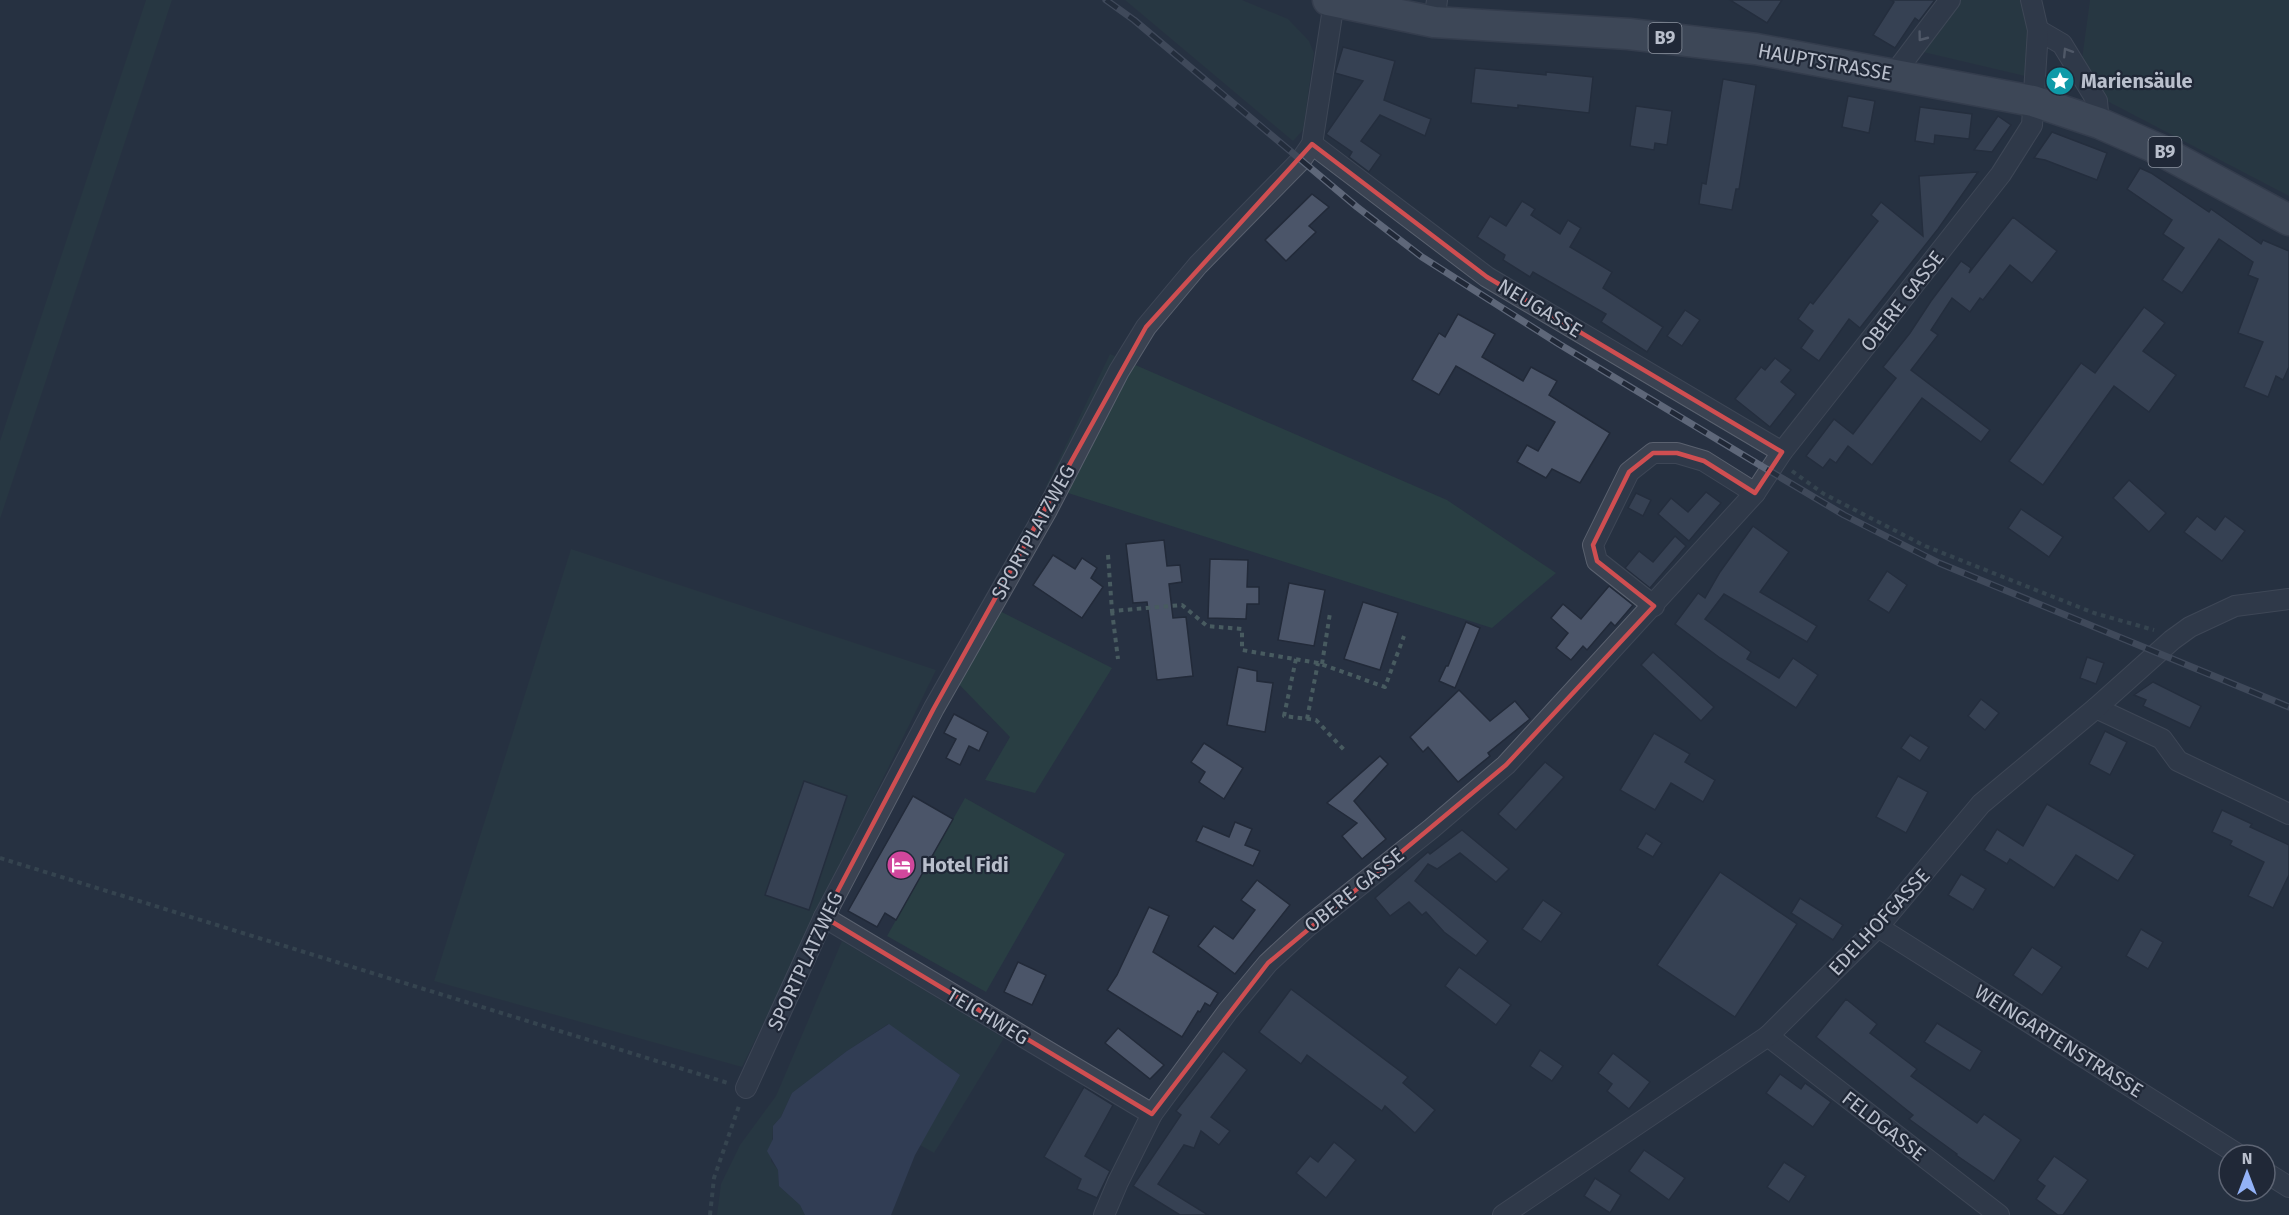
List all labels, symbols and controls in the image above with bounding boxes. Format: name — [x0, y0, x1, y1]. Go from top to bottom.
road number: B9 — [1648, 23, 1682, 53]
one-way arrow — [1918, 30, 1929, 41]
street label: HAUPTSTRASSE — [1756, 38, 1894, 86]
one-way arrow — [2063, 48, 2074, 59]
place icon: Mariensäule — [2044, 65, 2076, 97]
place label: Mariensäule — [2081, 69, 2193, 93]
road number: B9 — [2148, 137, 2182, 167]
street label: OBERE GASSE — [1855, 246, 1949, 356]
street label: NEUGASSE — [1494, 274, 1586, 342]
street label: SPORTPLATZWEG — [986, 460, 1080, 604]
street label: OBERE GASSE — [1299, 843, 1409, 937]
hotel icon: Hotel Fidi — [885, 849, 917, 881]
place label: Hotel Fidi — [922, 853, 1009, 877]
street label: EDELHOFGASSE — [1823, 864, 1935, 980]
street label: SPORTPLATZWEG — [762, 888, 848, 1034]
street label: WEINGARTENSTRASSE — [1970, 979, 2148, 1103]
street label: TEICHWEG — [943, 982, 1033, 1050]
street label: FELDGASSE — [1837, 1086, 1931, 1166]
north arrow — [2217, 1143, 2277, 1203]
text: N — [2242, 1149, 2252, 1168]

